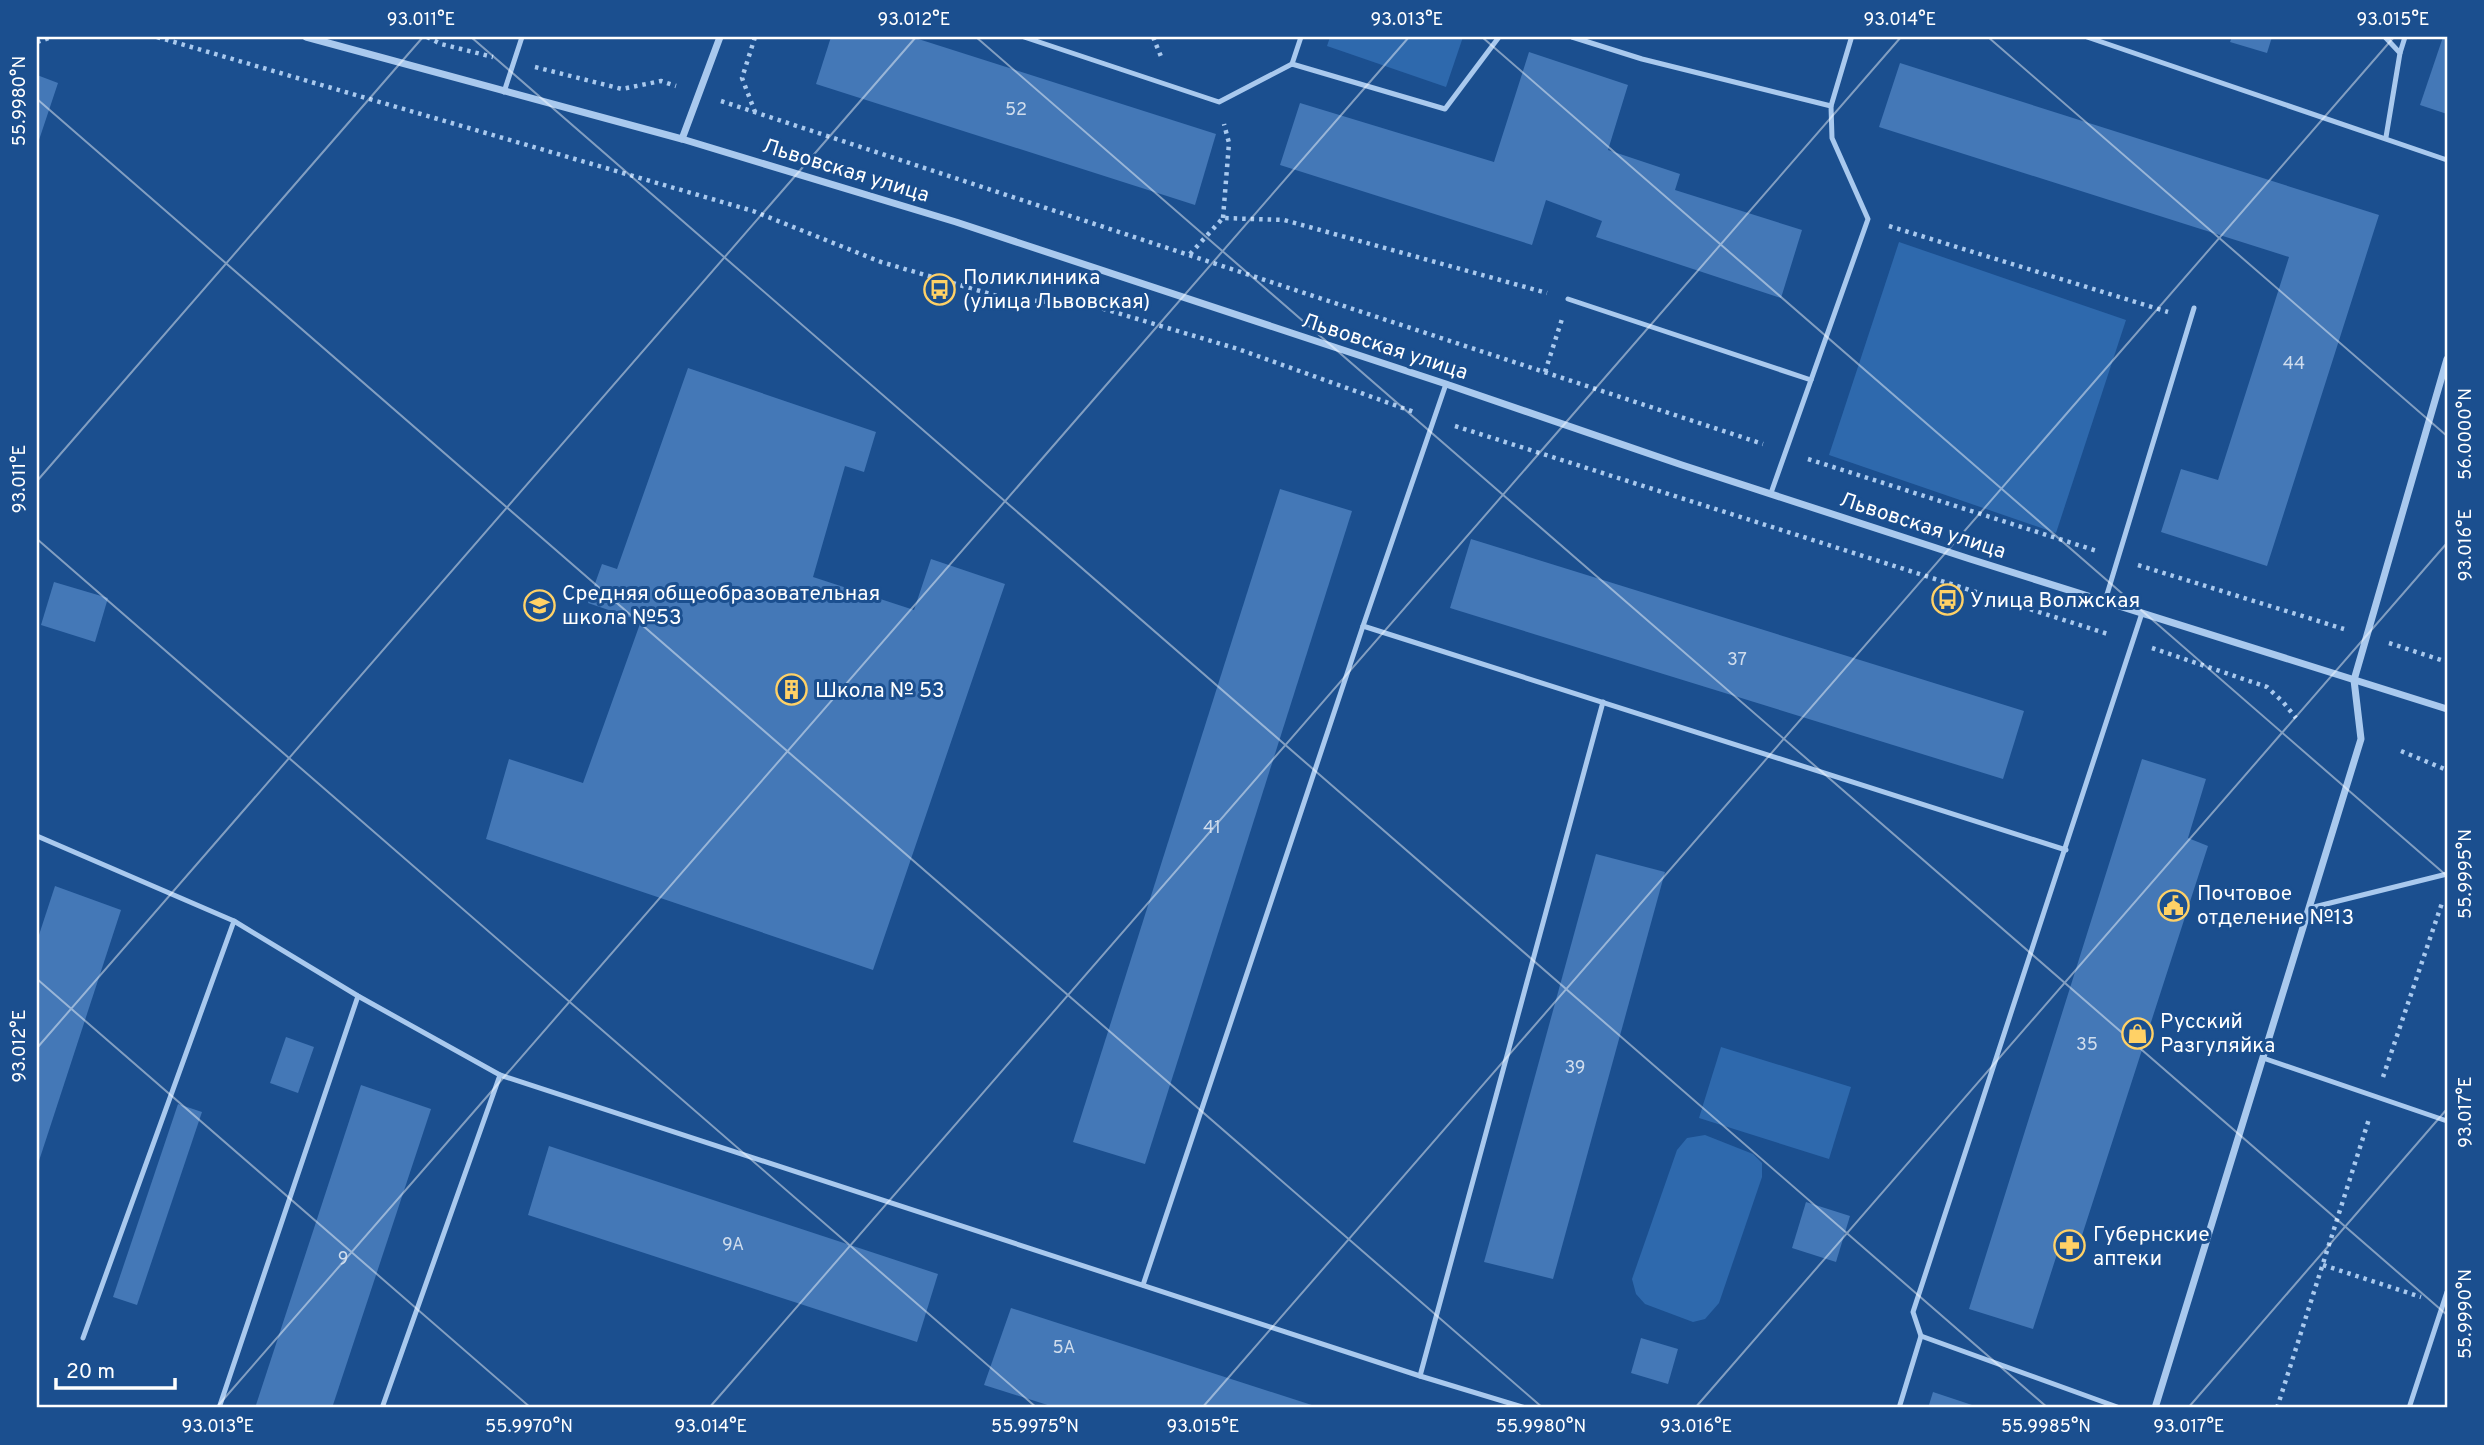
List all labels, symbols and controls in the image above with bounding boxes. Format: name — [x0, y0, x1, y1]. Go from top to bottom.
text: 93.011°E — [387, 9, 455, 32]
text: 93.012°E — [878, 9, 950, 32]
text: 93.013°E — [1371, 9, 1443, 32]
text: 93.014°E — [1864, 9, 1936, 32]
text: 93.015°E — [2356, 9, 2430, 32]
text: 55.9980°N — [9, 56, 32, 146]
house number: 52 — [1005, 99, 1027, 122]
street label: Львовская улица — [759, 133, 932, 210]
place label: Поликлиника (улица Львовская) — [963, 265, 1150, 316]
bus stop icon: Поликлиника (улица Львовская) — [923, 272, 957, 306]
street label: Львовская улица — [1298, 308, 1471, 387]
house number: 44 — [2283, 353, 2305, 376]
text: 56.0000°N — [2455, 388, 2478, 480]
text: 93.011°E — [9, 445, 32, 513]
street label: Львовская улица — [1836, 487, 2009, 566]
text: 93.016°E — [2455, 509, 2478, 581]
place label: Средняя общеобразовательная школа №53 — [562, 581, 880, 632]
bus stop icon: Улица Волжская — [1930, 583, 1964, 617]
school or university icon: Средняя общеобразовательная школа №53 — [522, 588, 556, 622]
place label: Улица Волжская — [1970, 588, 2140, 615]
house number: 37 — [1727, 649, 1747, 672]
building icon: Школа № 53 — [775, 673, 809, 707]
place label: Школа № 53 — [815, 678, 945, 705]
house number: 41 — [1203, 817, 1221, 840]
text: 55.9995°N — [2455, 829, 2478, 919]
place label: Почтовое отделение №13 — [2197, 881, 2354, 932]
public building icon: Почтовое отделение №13 — [2157, 888, 2191, 922]
place label: Русский Разгуляйка — [2160, 1009, 2275, 1060]
text: 93.012°E — [9, 1010, 32, 1082]
shop icon: Русский Разгуляйка — [2120, 1016, 2154, 1050]
house number: 35 — [2076, 1034, 2098, 1057]
house number: 39 — [1564, 1057, 1586, 1080]
text: 93.017°E — [2455, 1076, 2478, 1148]
place label: Губернские аптеки — [2093, 1222, 2210, 1273]
pharmacy icon: Губернские аптеки — [2053, 1229, 2087, 1263]
house number: 9А — [722, 1234, 744, 1257]
house number: 9 — [338, 1248, 348, 1271]
text: 55.9990°N — [2455, 1269, 2478, 1359]
house number: 5А — [1052, 1337, 1076, 1360]
scale bar — [56, 1347, 175, 1391]
text: 20 m — [66, 1359, 115, 1386]
text: 93.013°E — [182, 1416, 254, 1439]
text: 55.9970°N — [485, 1416, 573, 1439]
text: 93.014°E — [675, 1416, 747, 1439]
text: 55.9975°N — [991, 1416, 1079, 1439]
text: 93.015°E — [1166, 1416, 1240, 1439]
text: 55.9980°N — [1496, 1416, 1586, 1439]
text: 93.016°E — [1660, 1416, 1732, 1439]
text: 55.9985°N — [2001, 1416, 2091, 1439]
text: 93.017°E — [2153, 1416, 2225, 1439]

